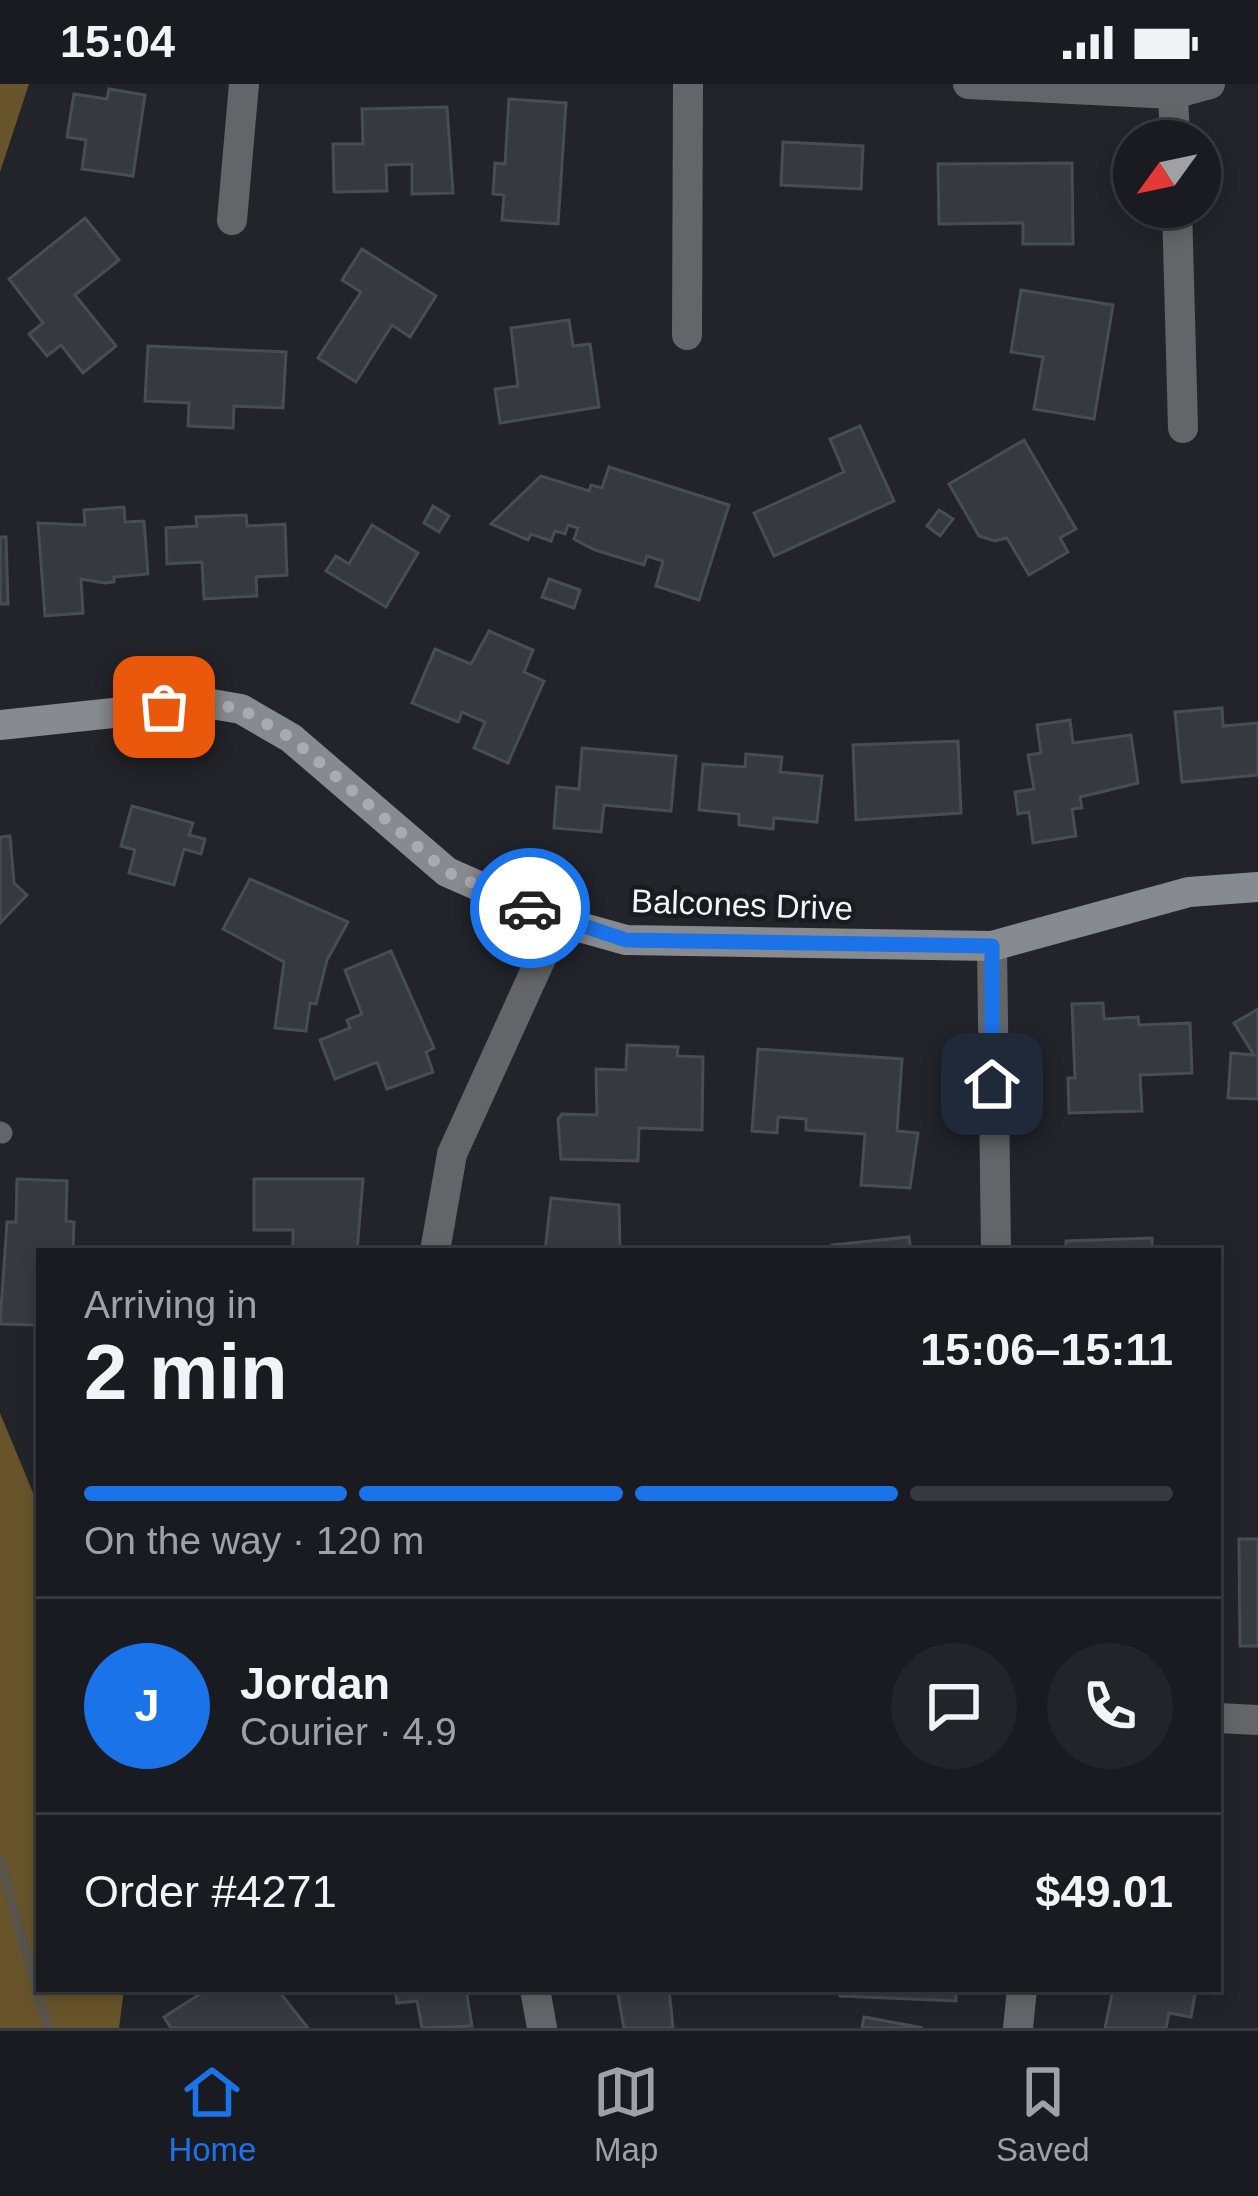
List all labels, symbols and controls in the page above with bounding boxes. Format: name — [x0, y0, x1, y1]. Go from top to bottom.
text: 15:04 — [60, 16, 175, 67]
north arrow — [1113, 120, 1221, 228]
map controls — [1113, 120, 1221, 228]
pin — [113, 656, 215, 758]
icon: bag — [131, 674, 197, 740]
courier — [470, 848, 590, 968]
icon: car — [497, 875, 563, 941]
street label: Balcones Drive — [630, 882, 854, 927]
pin — [941, 1033, 1043, 1135]
icon: home — [959, 1051, 1025, 1117]
text: Arriving in — [84, 1283, 257, 1326]
text: 15:06–15:11 — [920, 1324, 1173, 1375]
text: 2 min — [84, 1328, 288, 1416]
text: On the way · 120 m — [84, 1519, 424, 1562]
button: chat — [891, 1643, 1017, 1769]
button: phone — [1047, 1643, 1173, 1769]
text: Jordan — [240, 1658, 390, 1709]
text: J — [134, 1680, 160, 1731]
text: Courier · 4.9 — [240, 1710, 457, 1753]
text: Order #4271 — [84, 1866, 337, 1917]
text: $49.01 — [1035, 1866, 1173, 1917]
tab: Home — [168, 2059, 256, 2169]
tab: Map — [593, 2059, 659, 2169]
tab: Saved — [996, 2059, 1090, 2169]

